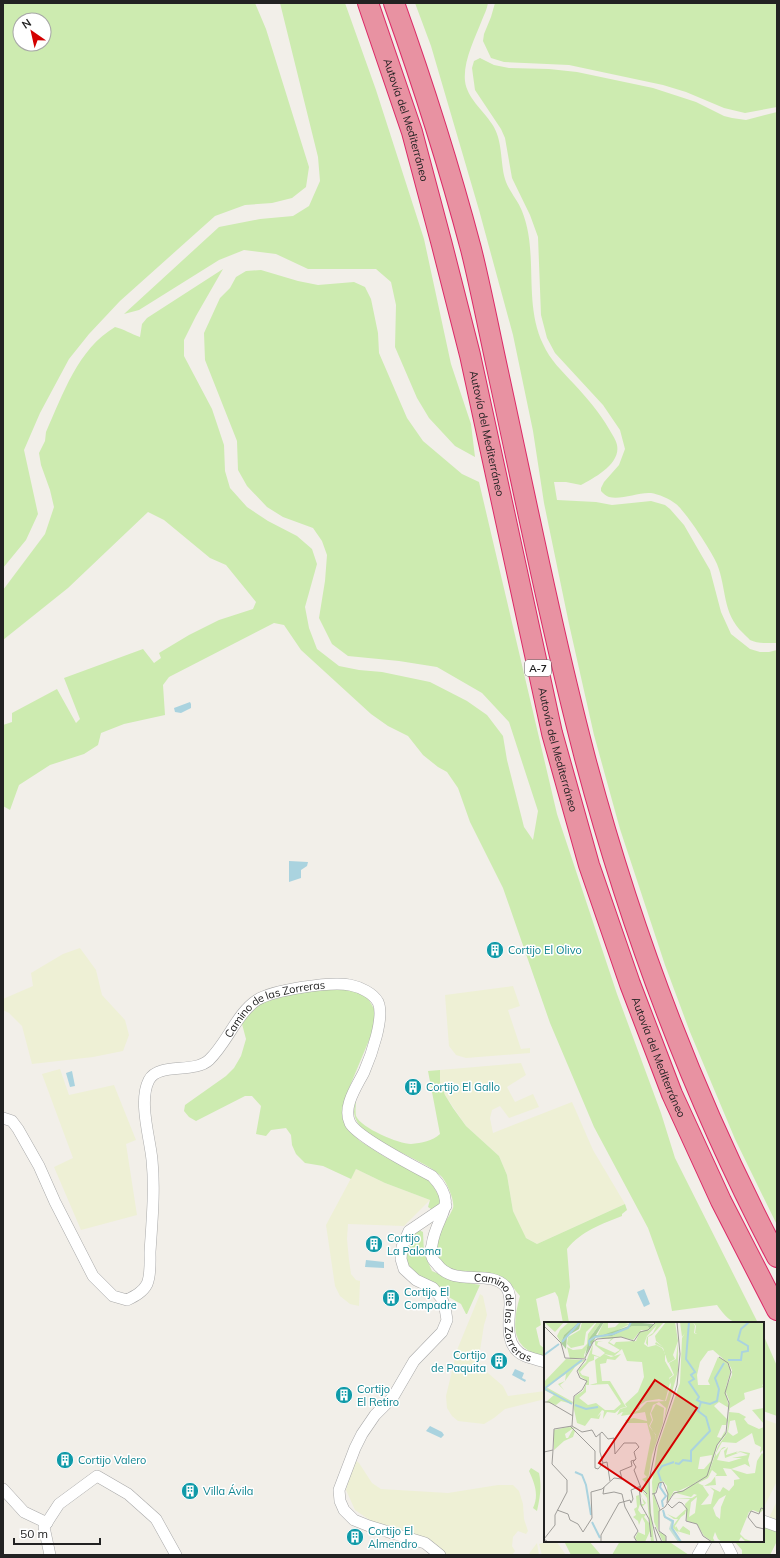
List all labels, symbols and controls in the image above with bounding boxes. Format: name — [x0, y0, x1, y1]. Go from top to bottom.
north arrow — [12, 12, 52, 52]
text: N — [19, 16, 34, 32]
street label: Autovía del Mediterráneo — [380, 56, 432, 183]
street label: Autovía del Mediterráneo — [467, 369, 507, 498]
road number: A-7 — [525, 660, 551, 676]
street label: Autovía del Mediterráneo — [535, 686, 581, 813]
building icon: Cortijo El Olivo — [485, 940, 505, 960]
place label: Cortijo El Olivo — [508, 943, 582, 957]
street label: Camino de las Zorreras — [221, 978, 326, 1040]
street label: Autovía del Mediterráneo — [629, 995, 689, 1120]
building icon: Cortijo El Gallo — [403, 1077, 423, 1097]
place label: Cortijo El Gallo — [426, 1080, 500, 1094]
place label: Cortijo La Paloma — [387, 1231, 441, 1258]
building icon: Cortijo La Paloma — [364, 1234, 384, 1254]
street label: Camino de las Zorreras — [474, 1270, 533, 1365]
place label: Cortijo El Compadre — [404, 1285, 457, 1312]
building icon: Cortijo El Compadre — [381, 1288, 401, 1308]
inset map — [544, 1322, 764, 1542]
place label: Cortijo de Paquita — [431, 1348, 486, 1375]
building icon: Cortijo de Paquita — [489, 1351, 509, 1371]
place label: Cortijo El Retiro — [357, 1382, 399, 1409]
building icon: Cortijo El Retiro — [334, 1385, 354, 1405]
building icon: Cortijo Valero — [55, 1450, 75, 1470]
place label: Cortijo Valero — [78, 1453, 146, 1467]
building icon: Villa Ávila — [180, 1481, 200, 1501]
place label: Villa Ávila — [203, 1484, 253, 1498]
scale bar — [14, 1520, 100, 1546]
place label: Cortijo El Almendro — [368, 1524, 418, 1551]
text: 50 m — [20, 1526, 48, 1541]
building icon: Cortijo El Almendro — [345, 1527, 365, 1547]

